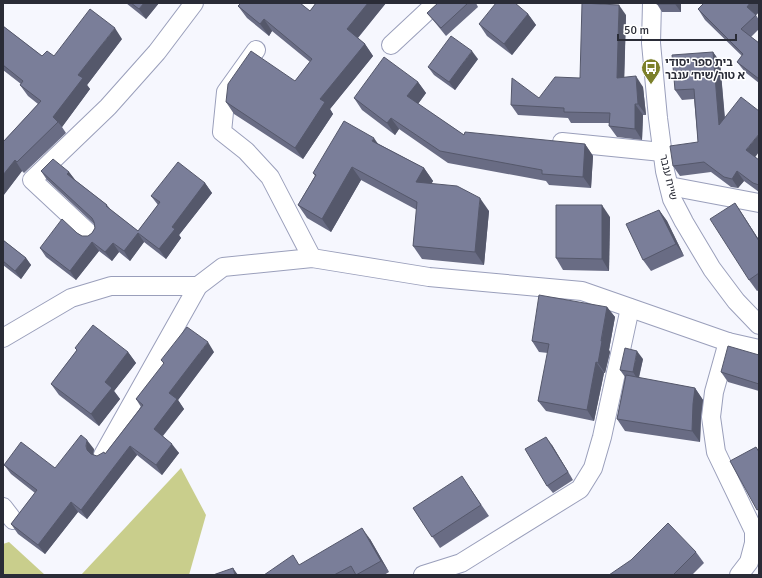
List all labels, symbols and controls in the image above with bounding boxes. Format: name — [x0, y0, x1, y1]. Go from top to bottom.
scale bar — [618, 16, 736, 42]
text: 50 m — [624, 23, 649, 38]
place label: בית ספר יסודי א טור/שיח׳ ענבר — [665, 56, 745, 82]
bus stop icon: בית ספר יסודי א טור/שיח׳ ענבר — [640, 57, 662, 85]
street label: שייח ענבר — [657, 153, 680, 201]

